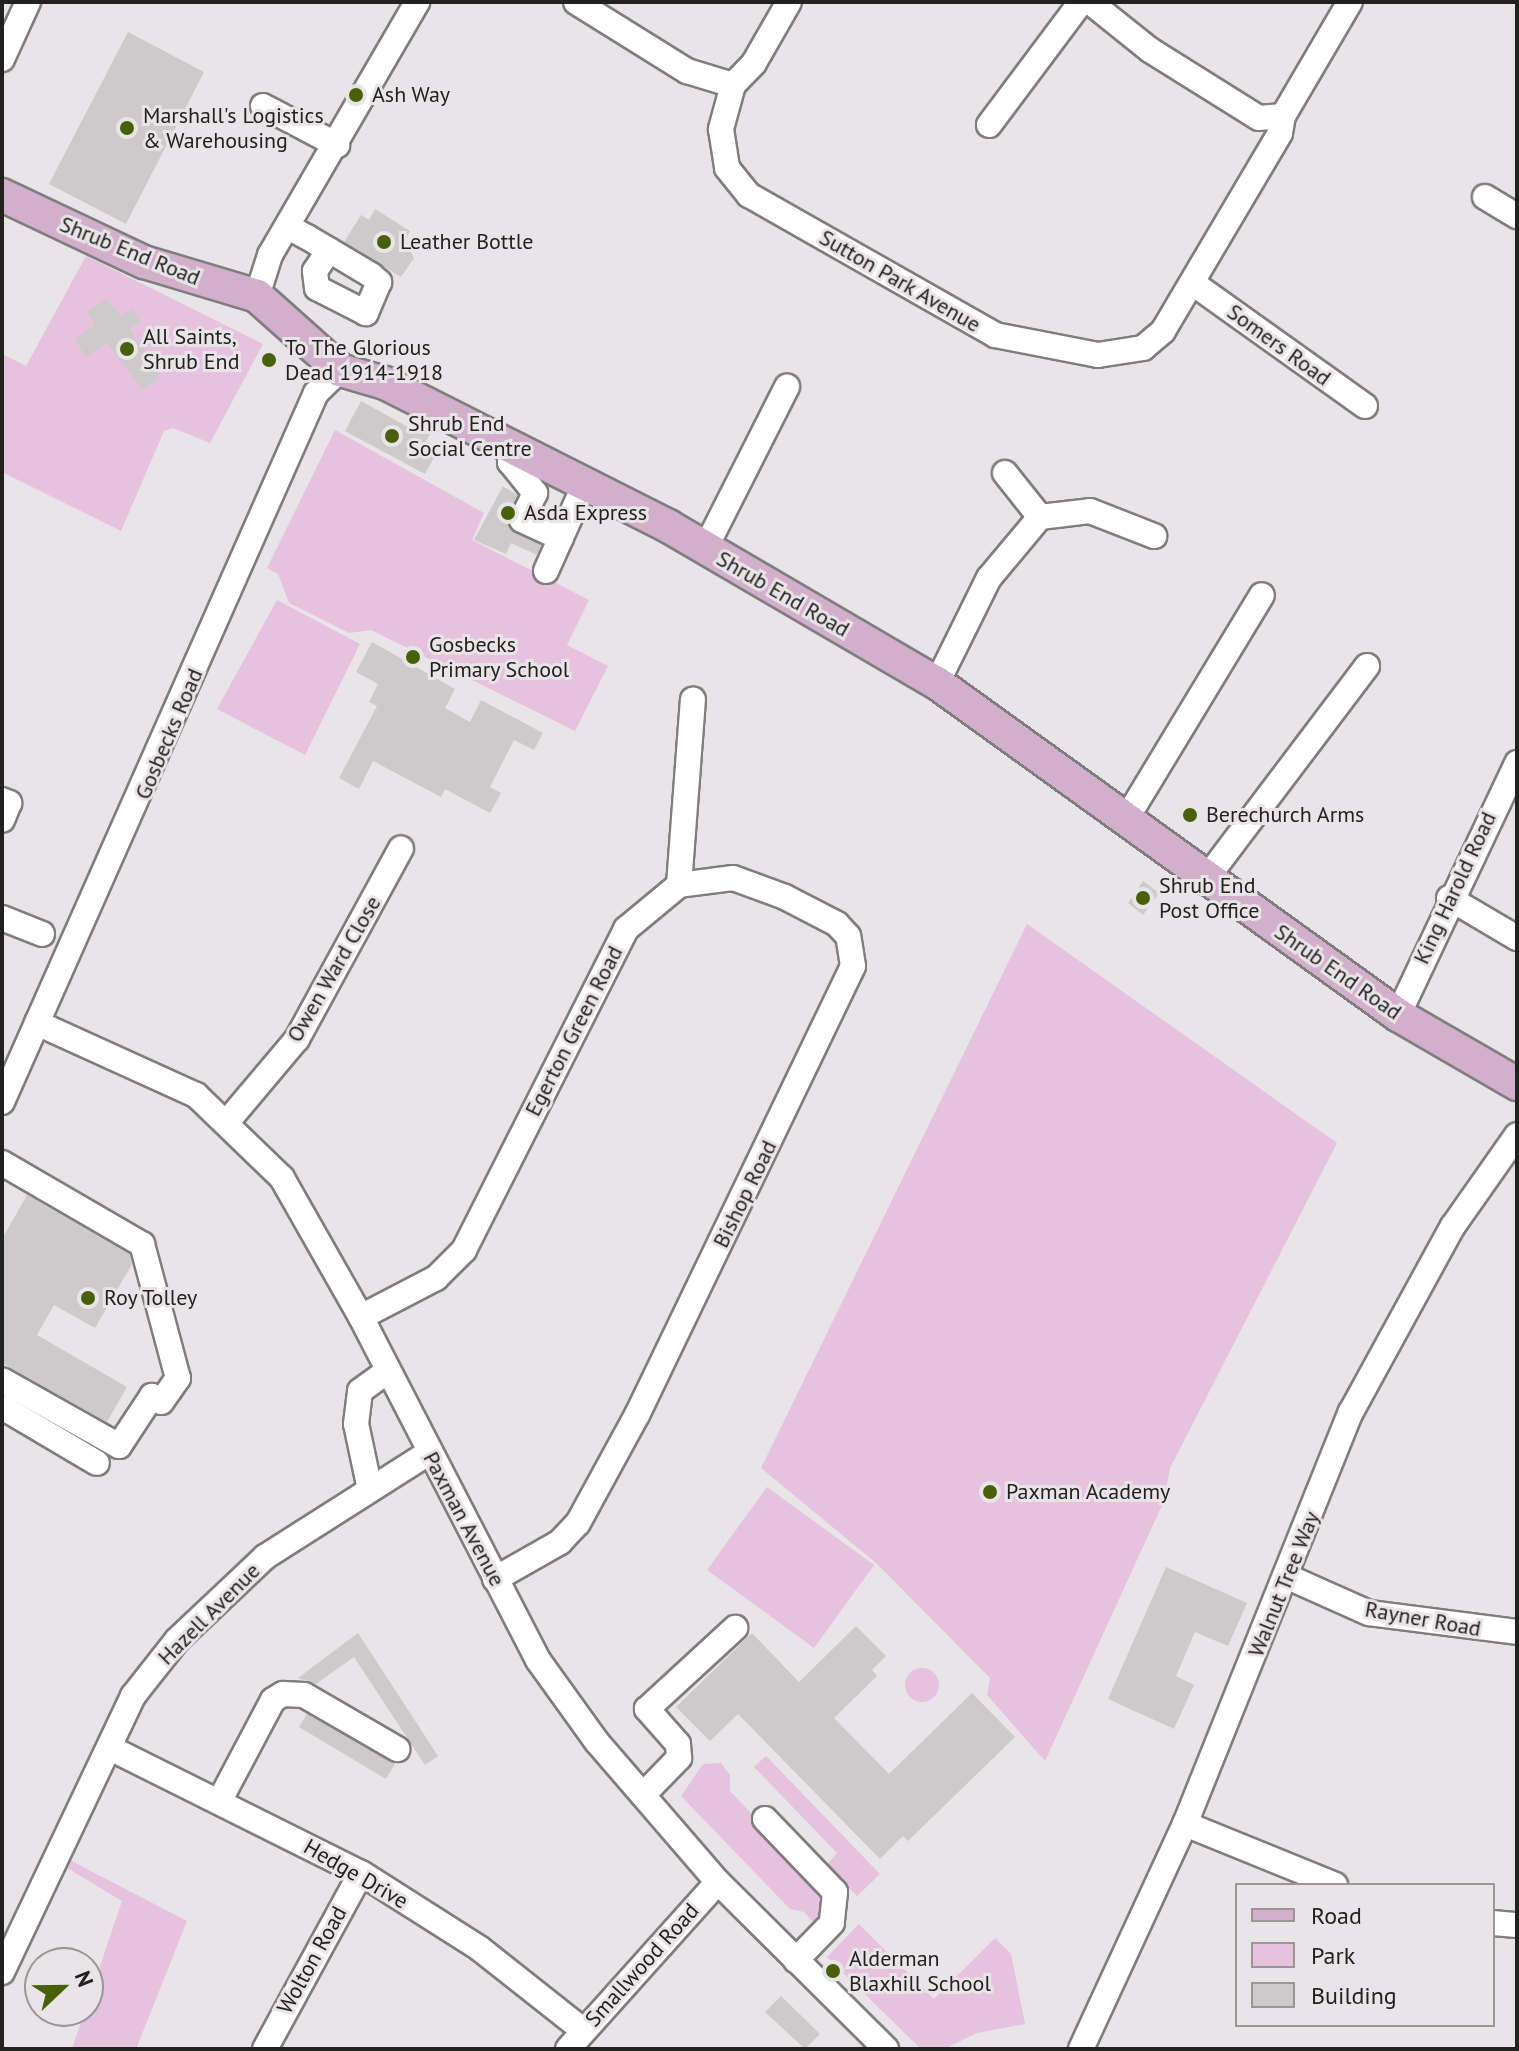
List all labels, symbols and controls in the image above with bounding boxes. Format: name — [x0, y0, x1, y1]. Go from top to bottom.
place label: Ash Way — [372, 82, 451, 108]
marker: Ash Way — [347, 86, 365, 104]
place label: Marshall's Logistics & Warehousing — [143, 102, 324, 154]
marker: Marshall's Logistics & Warehousing — [118, 119, 136, 137]
street label: Shrub End Road — [56, 211, 204, 291]
street label: Sutton Park Avenue — [814, 224, 986, 338]
place label: Leather Bottle — [400, 229, 533, 255]
marker: Leather Bottle — [375, 233, 393, 251]
street label: Somers Road — [1222, 299, 1336, 391]
place label: All Saints, Shrub End — [143, 323, 239, 374]
place label: To The Glorious Dead 1914-1918 — [285, 334, 443, 386]
marker: All Saints, Shrub End — [118, 340, 136, 358]
marker: To The Glorious Dead 1914-1918 — [260, 351, 278, 369]
place label: Shrub End Social Centre — [408, 410, 532, 462]
marker: Shrub End Social Centre — [383, 427, 401, 445]
place label: Asda Express — [524, 500, 647, 526]
marker: Asda Express — [499, 504, 517, 522]
street label: Shrub End Road — [712, 545, 854, 643]
place label: Gosbecks Primary School — [429, 631, 570, 682]
marker: Gosbecks Primary School — [404, 648, 422, 666]
street label: Gosbecks Road — [130, 665, 208, 803]
place label: Berechurch Arms — [1206, 802, 1365, 828]
marker: Berechurch Arms — [1181, 806, 1199, 824]
street label: King Harold Road — [1408, 808, 1502, 968]
place label: Shrub End Post Office — [1159, 872, 1259, 924]
marker: Shrub End Post Office — [1134, 889, 1152, 907]
street label: Owen Ward Close — [281, 891, 387, 1047]
street label: Shrub End Road — [1269, 918, 1407, 1026]
street label: Egerton Green Road — [520, 942, 628, 1120]
street label: Bishop Road — [708, 1136, 782, 1252]
place label: Roy Tolley — [104, 1285, 199, 1311]
marker: Roy Tolley — [79, 1289, 97, 1307]
street label: Paxman Avenue — [417, 1447, 511, 1591]
place label: Paxman Academy — [1006, 1479, 1171, 1505]
marker: Paxman Academy — [981, 1483, 999, 1501]
street label: Walnut Tree Way — [1243, 1507, 1325, 1661]
street label: Hazell Avenue — [152, 1557, 266, 1671]
street label: Rayner Road — [1363, 1596, 1483, 1642]
street label: Hedge Drive — [299, 1834, 413, 1914]
legend — [1235, 1883, 1495, 2027]
street label: Smallwood Road — [580, 1898, 704, 2032]
text: Road — [1311, 1900, 1362, 1931]
street label: Wolton Road — [272, 1902, 352, 2018]
text: Park — [1311, 1940, 1355, 1971]
place label: Alderman Blaxhill School — [849, 1945, 991, 1996]
north arrow — [24, 1947, 104, 2027]
marker: Alderman Blaxhill School — [824, 1962, 842, 1980]
text: N — [69, 1967, 100, 1991]
text: Building — [1311, 1980, 1397, 2011]

